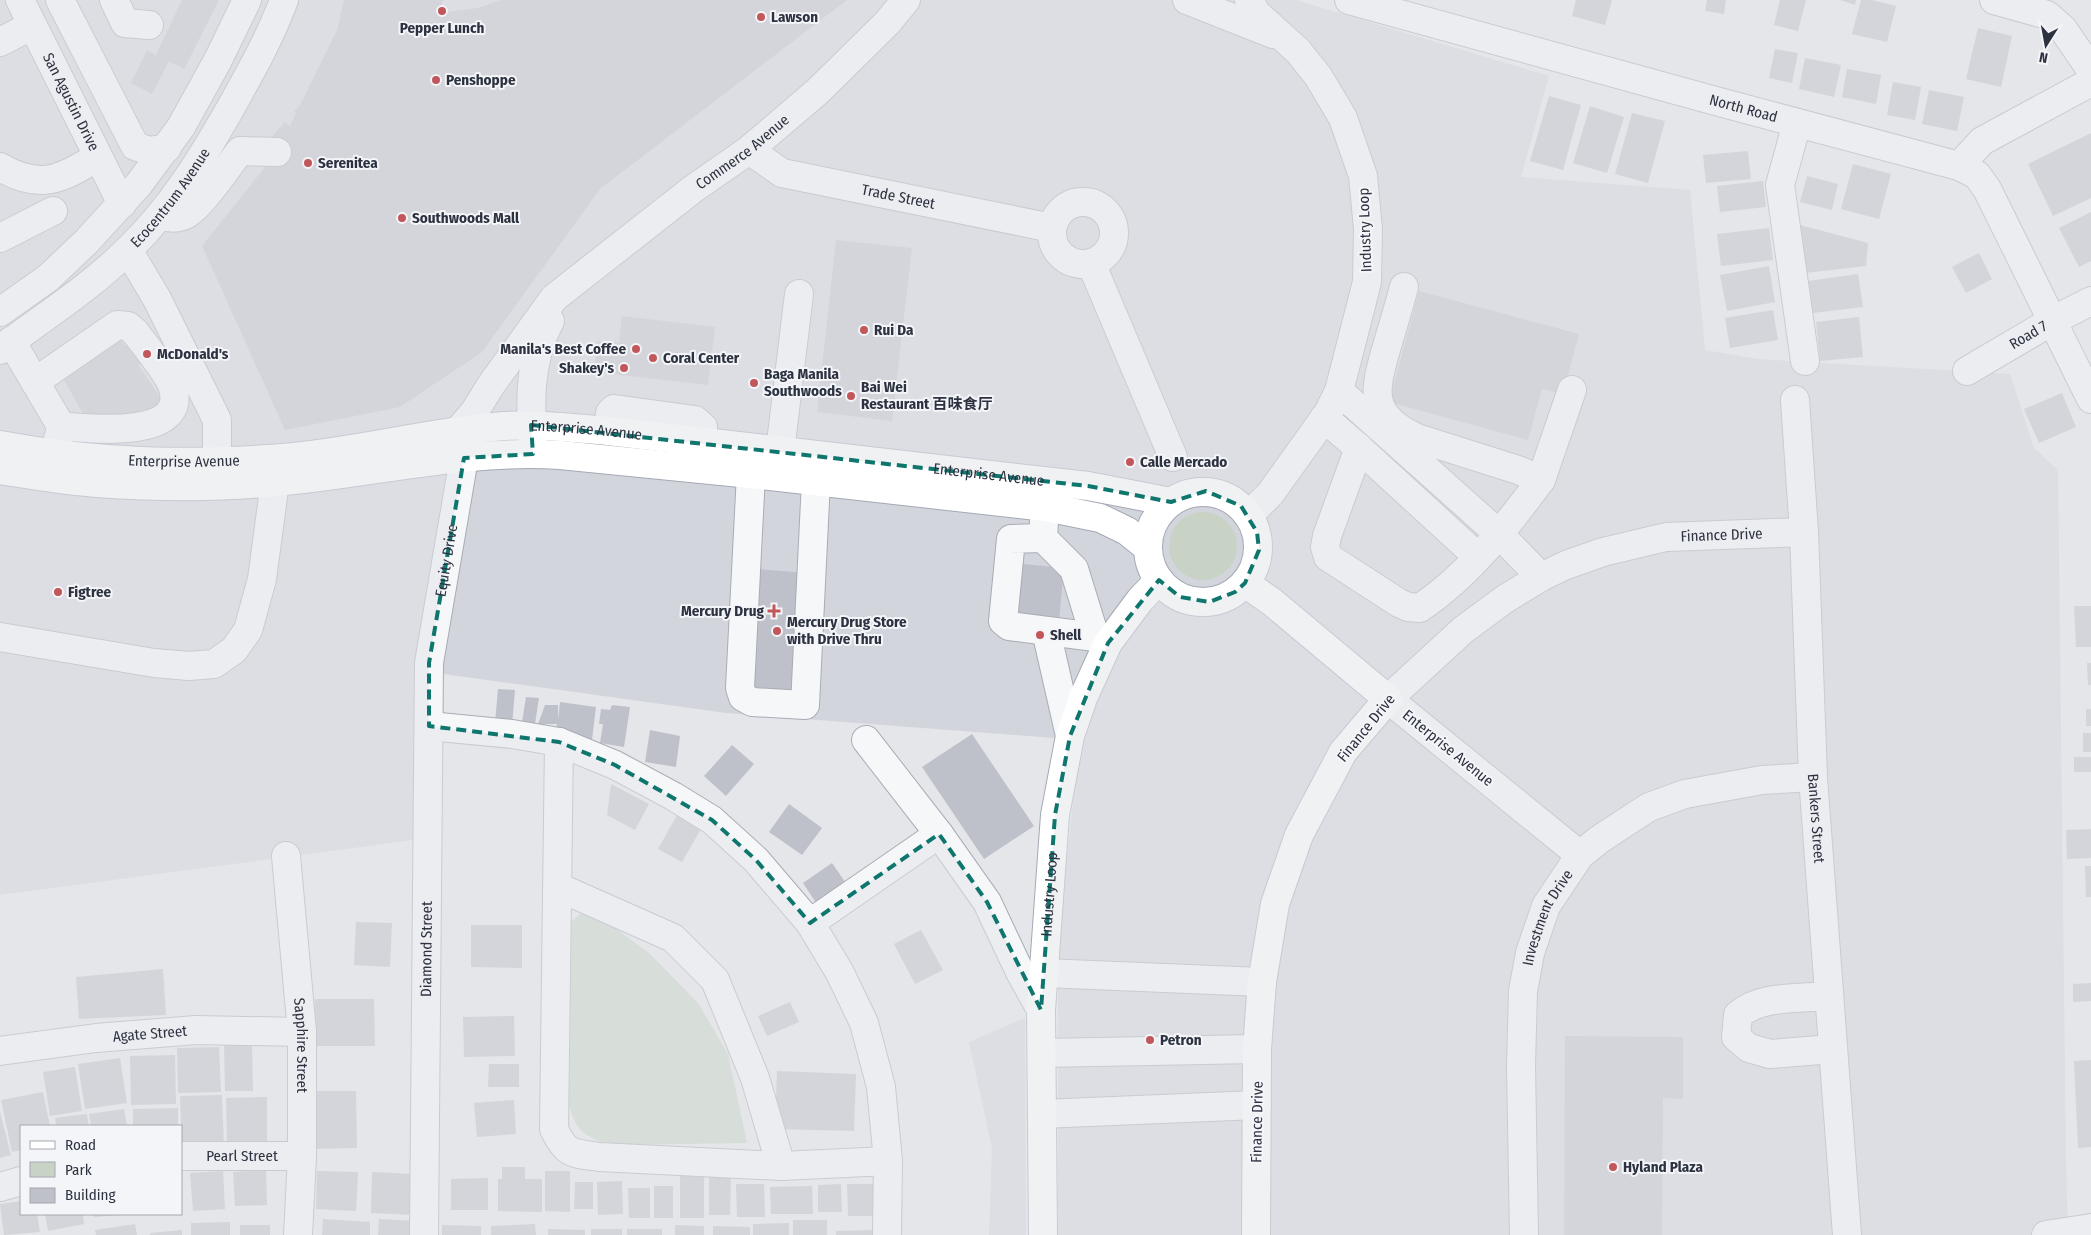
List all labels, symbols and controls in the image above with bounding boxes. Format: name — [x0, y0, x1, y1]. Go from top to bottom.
marker: Pepper Lunch — [436, 5, 448, 17]
place label: Lawson — [771, 8, 818, 26]
marker: Lawson — [755, 11, 767, 23]
place label: Pepper Lunch — [400, 19, 484, 37]
north arrow — [2021, 20, 2071, 70]
text: N — [2038, 48, 2049, 66]
street label: San Agustin Drive — [39, 50, 103, 154]
place label: Penshoppe — [446, 71, 516, 89]
marker: Penshoppe — [430, 74, 442, 86]
street label: North Road — [1707, 91, 1779, 126]
street label: Commerce Avenue — [692, 111, 793, 193]
street label: Ecocentrum Avenue — [127, 145, 214, 251]
place label: Serenitea — [318, 154, 378, 172]
marker: Serenitea — [302, 157, 314, 169]
street label: Trade Street — [860, 180, 937, 213]
street label: Industry Loop — [1355, 187, 1375, 273]
place label: Southwoods Mall — [412, 209, 520, 227]
marker: Southwoods Mall — [396, 212, 408, 224]
street label: Road 7 — [2006, 317, 2050, 353]
place label: Rui Da — [874, 321, 914, 339]
marker: Rui Da — [858, 324, 870, 336]
place label: Manila's Best Coffee — [500, 340, 626, 358]
marker: Manila's Best Coffee — [630, 343, 642, 355]
place label: McDonald's — [157, 345, 229, 363]
marker: McDonald's — [141, 348, 153, 360]
place label: Coral Center — [663, 349, 740, 367]
marker: Coral Center — [647, 352, 659, 364]
place label: Shakey's — [559, 359, 614, 377]
marker: Shakey's — [618, 362, 630, 374]
place label: Baga Manila Southwoods — [764, 365, 842, 400]
marker: Baga Manila Southwoods — [748, 377, 760, 389]
place label: Bai Wei Restaurant 百味食厅 — [861, 378, 993, 413]
marker: Bai Wei Restaurant 百味食厅 — [845, 390, 857, 402]
street label: Enterprise Avenue — [530, 417, 643, 444]
street label: Enterprise Avenue — [128, 451, 240, 471]
place label: Calle Mercado — [1140, 453, 1227, 471]
marker: Calle Mercado — [1124, 456, 1136, 468]
street label: Enterprise Avenue — [932, 459, 1045, 490]
street label: Equity Drive — [431, 523, 462, 598]
street label: Finance Drive — [1680, 525, 1763, 545]
place label: Figtree — [68, 583, 112, 601]
marker: Figtree — [52, 586, 64, 598]
place label: Mercury Drug — [681, 602, 765, 620]
marker: Mercury Drug — [768, 605, 780, 617]
place label: Mercury Drug Store with Drive Thru — [787, 613, 907, 648]
marker: Mercury Drug Store with Drive Thru — [771, 625, 783, 637]
place label: Shell — [1050, 626, 1082, 644]
marker: Shell — [1034, 629, 1046, 641]
street label: Finance Drive — [1333, 691, 1399, 765]
street label: Enterprise Avenue — [1399, 706, 1497, 790]
street label: Bankers Street — [1804, 773, 1828, 864]
street label: Industry Loop — [1037, 851, 1061, 937]
street label: Investment Drive — [1519, 866, 1577, 967]
street label: Diamond Street — [417, 901, 436, 997]
street label: Sapphire Street — [290, 997, 311, 1093]
street label: Agate Street — [112, 1022, 188, 1046]
place label: Petron — [1160, 1031, 1202, 1049]
marker: Petron — [1144, 1034, 1156, 1046]
street label: Finance Drive — [1247, 1081, 1267, 1163]
legend — [20, 1125, 182, 1215]
text: Road — [65, 1136, 96, 1154]
street label: Pearl Street — [206, 1147, 278, 1165]
place label: Hyland Plaza — [1623, 1158, 1703, 1176]
text: Park — [65, 1161, 92, 1179]
marker: Hyland Plaza — [1607, 1161, 1619, 1173]
text: Building — [65, 1186, 116, 1204]

